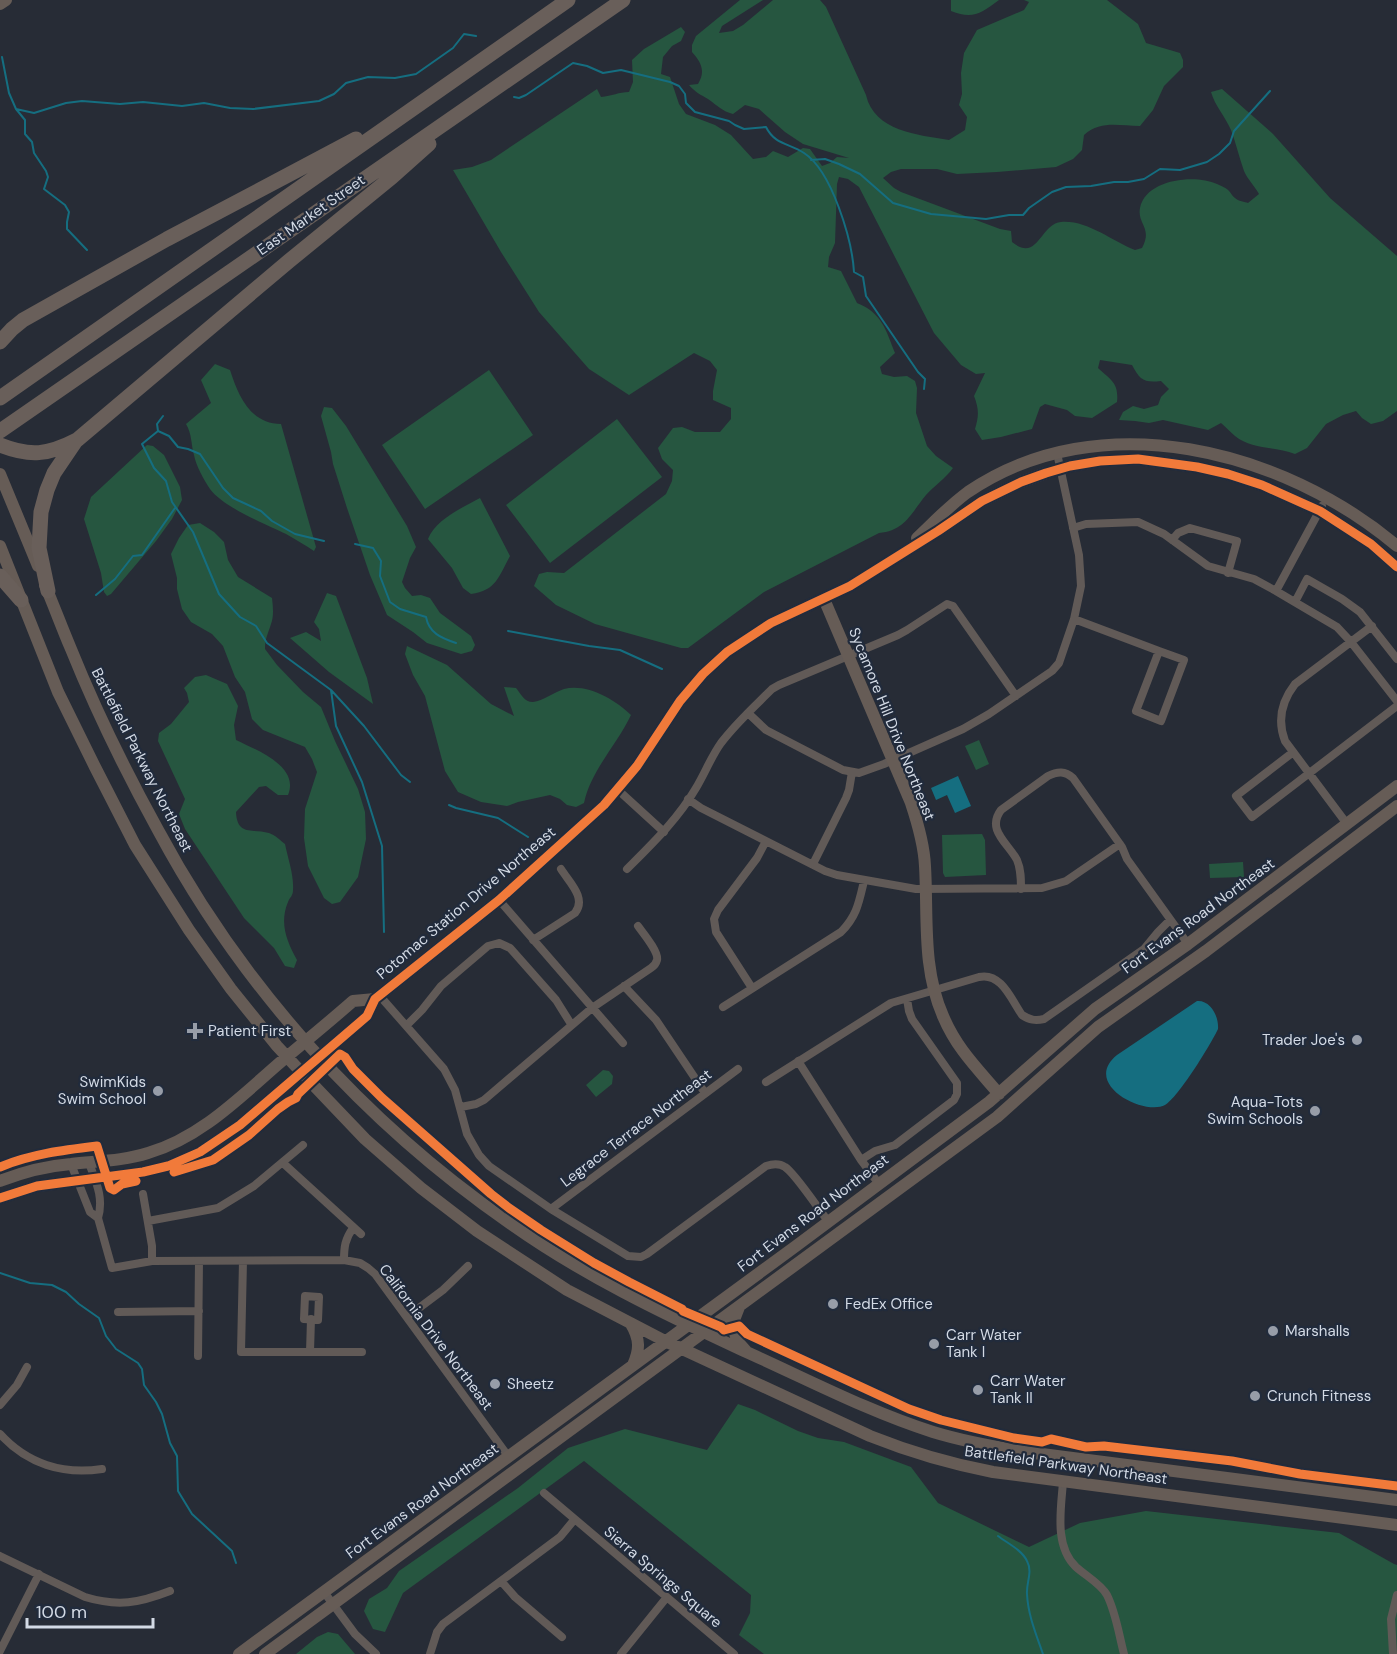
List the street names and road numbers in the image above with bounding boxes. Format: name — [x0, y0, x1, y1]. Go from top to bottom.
street label: East Market Street — [253, 170, 369, 260]
street label: Sycamore Hill Drive Northeast — [844, 625, 940, 823]
street label: Battlefield Parkway Northeast — [87, 664, 197, 856]
street label: Potomac Station Drive Northeast — [372, 822, 560, 984]
street label: Fort Evans Road Northeast — [1118, 854, 1279, 978]
street label: Legrace Terrace Northeast — [556, 1065, 716, 1191]
street label: Fort Evans Road Northeast — [733, 1149, 893, 1276]
street label: California Drive Northeast — [374, 1260, 498, 1414]
street label: Fort Evans Road Northeast — [342, 1439, 503, 1563]
street label: Battlefield Parkway Northeast — [963, 1441, 1169, 1489]
street label: Sierra Springs Square — [600, 1522, 726, 1632]

